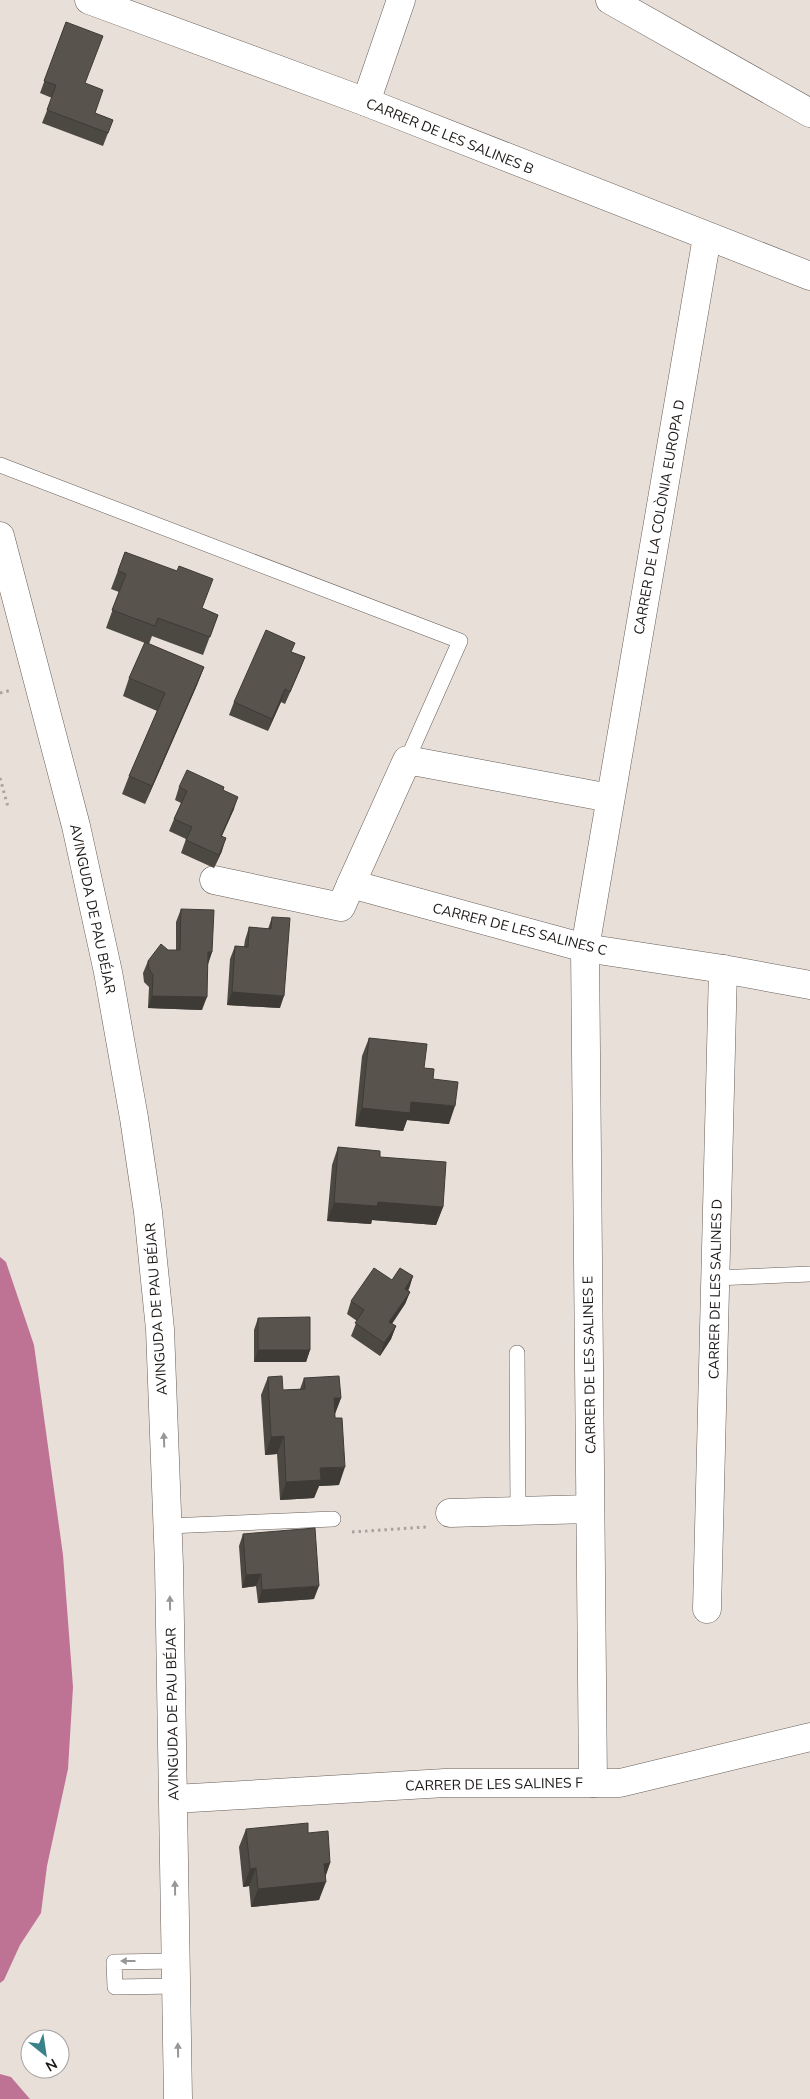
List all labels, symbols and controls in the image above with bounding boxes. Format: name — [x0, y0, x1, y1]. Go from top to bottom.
street label: CARRER DE LES SALINES B — [363, 94, 536, 179]
street label: CARRER DE LA COLÒNIA EUROPA D — [629, 398, 690, 636]
street label: AVINGUDA DE PAU BÉJAR — [65, 822, 120, 996]
street label: CARRER DE LES SALINES C — [431, 899, 609, 960]
street label: CARRER DE LES SALINES D — [704, 1199, 727, 1379]
street label: AVINGUDA DE PAU BÉJAR — [141, 1222, 172, 1396]
street label: CARRER DE LES SALINES E — [578, 1276, 601, 1454]
one-way arrow — [160, 1432, 168, 1448]
one-way arrow — [166, 1595, 174, 1611]
street label: AVINGUDA DE PAU BÉJAR — [161, 1627, 184, 1801]
street label: CARRER DE LES SALINES F — [405, 1773, 583, 1796]
one-way arrow — [171, 1880, 179, 1896]
one-way arrow — [120, 1958, 136, 1966]
north arrow — [20, 2029, 70, 2079]
one-way arrow — [174, 2042, 182, 2058]
text: N — [42, 2054, 61, 2076]

